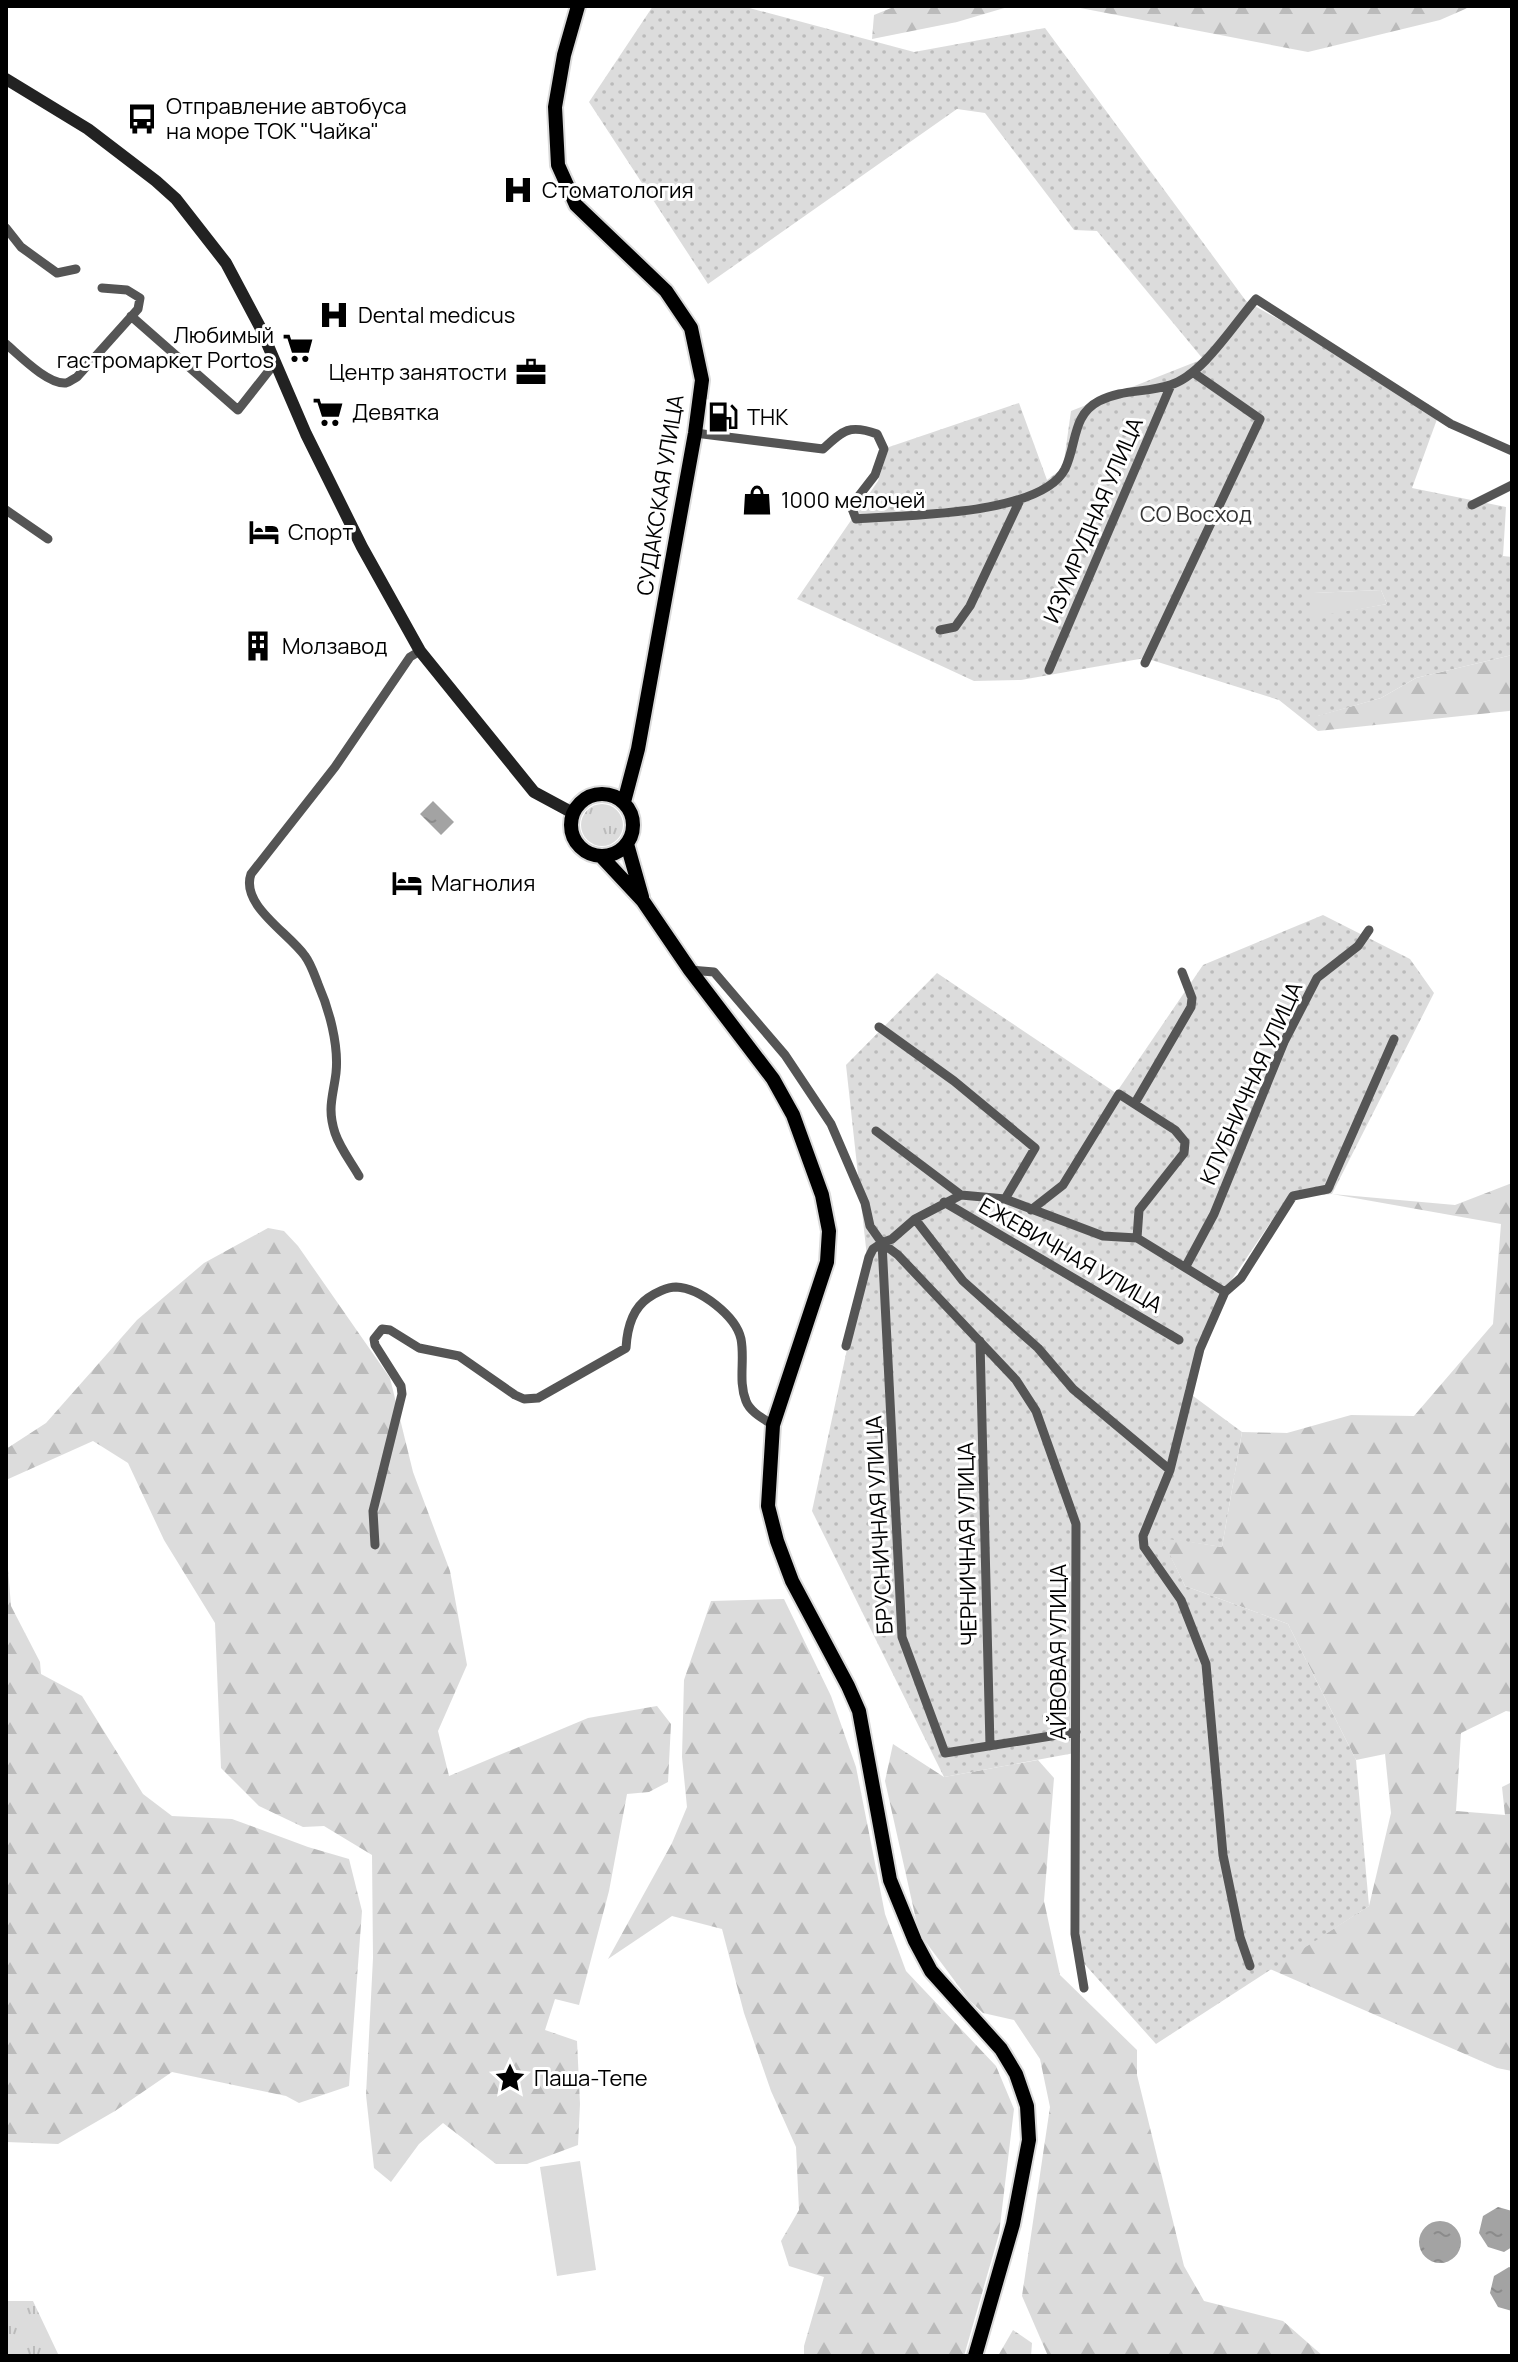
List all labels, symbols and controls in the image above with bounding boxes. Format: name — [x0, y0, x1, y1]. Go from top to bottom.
place label: Отправление автобуса на море ТОК "Чайка" — [166, 91, 407, 146]
bus stop icon: Отправление автобуса на море ТОК "Чайка" — [125, 102, 159, 136]
hospital icon: Стоматология — [501, 173, 535, 207]
place label: Стоматология — [542, 175, 694, 205]
hospital icon: Dental medicus — [317, 298, 351, 332]
place label: Dental medicus — [358, 300, 515, 330]
place label: Любимый гастромаркет Portos — [57, 320, 274, 375]
supermarket icon: Любимый гастромаркет Portos — [281, 331, 315, 365]
office icon: Центр занятости — [514, 355, 548, 389]
place label: Центр занятости — [329, 357, 507, 387]
street label: СУДАКСКАЯ УЛИЦА — [629, 392, 691, 598]
supermarket icon: Девятка — [311, 395, 345, 429]
place label: Девятка — [352, 397, 439, 427]
fuel station icon: ТНК — [706, 400, 740, 434]
place label: ТНК — [747, 402, 789, 432]
street label: ИЗУМРУДНАЯ УЛИЦА — [1036, 412, 1150, 628]
shop icon: 1000 мелочей — [740, 483, 774, 517]
place label: 1000 мелочей — [781, 485, 925, 515]
park label: СО Восход — [1140, 499, 1252, 529]
hotel icon: Спорт — [247, 515, 281, 549]
place label: Спорт — [288, 517, 353, 547]
building icon: Молзавод — [241, 629, 275, 663]
place label: Молзавод — [282, 631, 388, 661]
hotel icon: Магнолия — [390, 866, 424, 900]
place label: Магнолия — [431, 868, 535, 898]
street label: КЛУБНИЧНАЯ УЛИЦА — [1193, 977, 1309, 1189]
street label: ЕЖЕВИЧНАЯ УЛИЦА — [974, 1190, 1168, 1320]
street label: БРУСНИЧНАЯ УЛИЦА — [858, 1415, 900, 1635]
street label: ЧЕРНИЧНАЯ УЛИЦА — [950, 1442, 984, 1646]
street label: АЙВОВАЯ УЛИЦА — [1043, 1564, 1073, 1740]
place icon: Паша-Тепе — [493, 2061, 527, 2095]
place label: Паша-Тепе — [534, 2063, 648, 2093]

